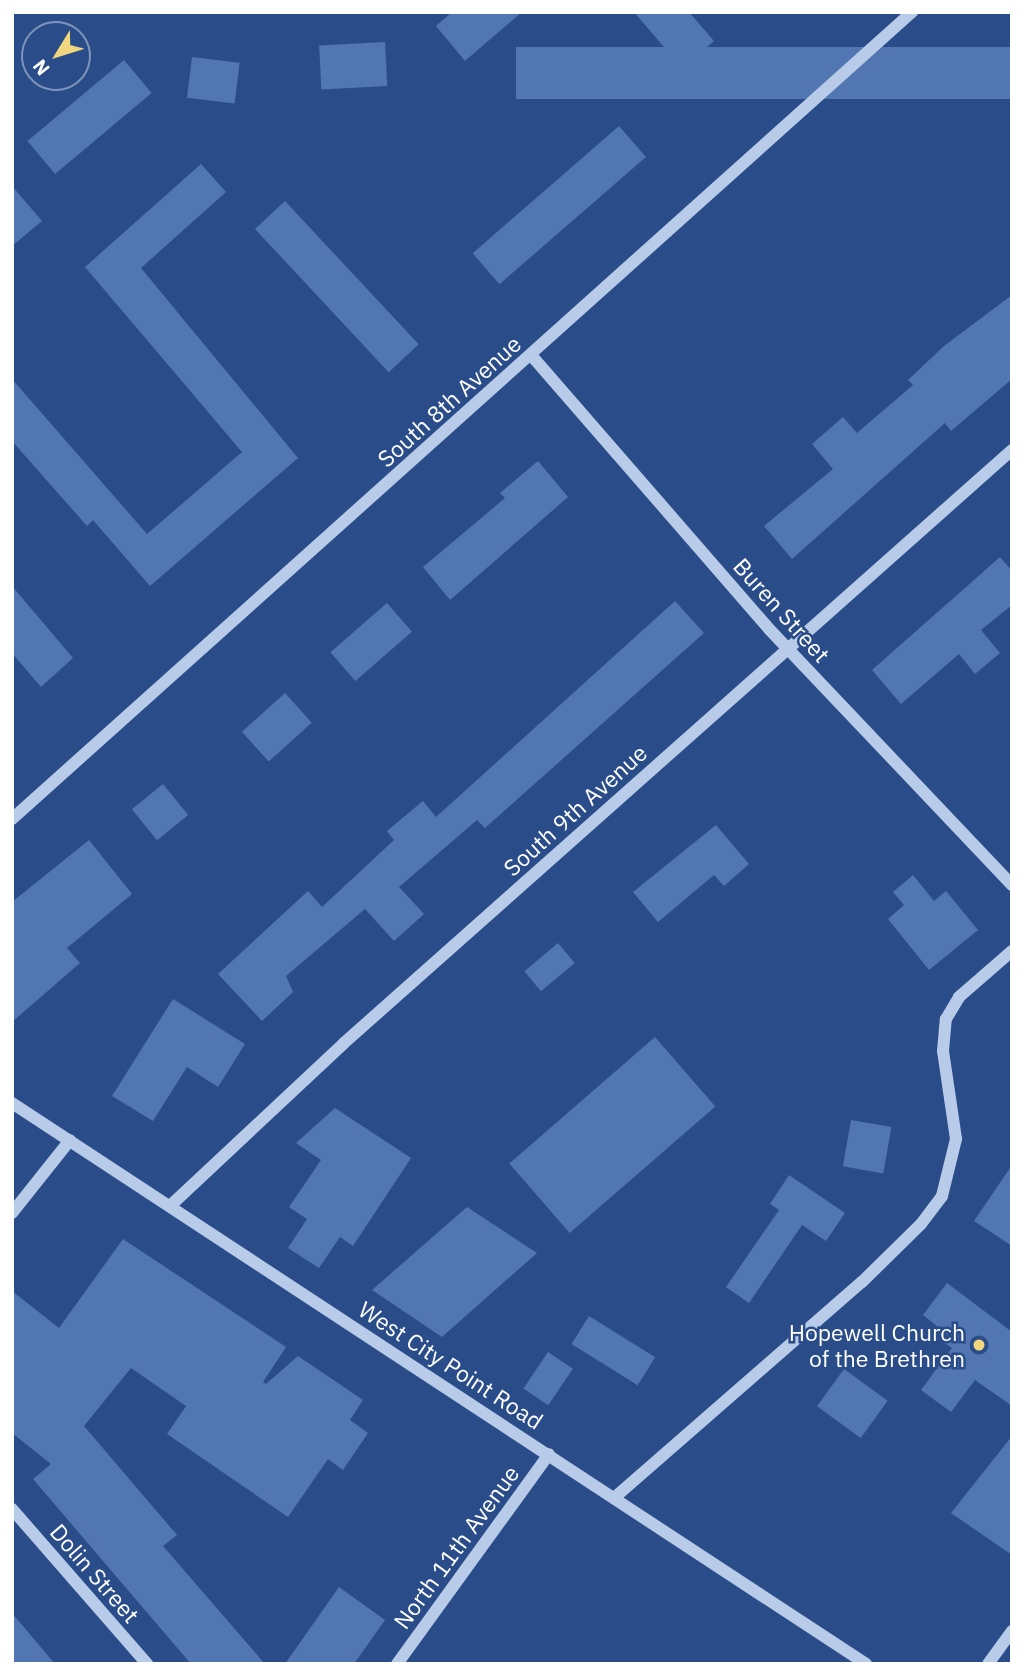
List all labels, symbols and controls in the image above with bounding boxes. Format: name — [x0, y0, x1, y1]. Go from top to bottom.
north arrow — [21, 21, 91, 91]
text: N — [27, 55, 55, 81]
street label: South 8th Avenue — [372, 330, 526, 472]
street label: Buren Street — [728, 552, 836, 668]
street label: South 9th Avenue — [498, 739, 652, 881]
street label: West City Point Road — [354, 1295, 548, 1435]
place label: Hopewell Church of the Brethren — [789, 1318, 965, 1372]
marker: Hopewell Church of the Brethren — [971, 1337, 987, 1353]
street label: North 11th Avenue — [387, 1460, 525, 1634]
street label: Dolin Street — [45, 1518, 145, 1628]

